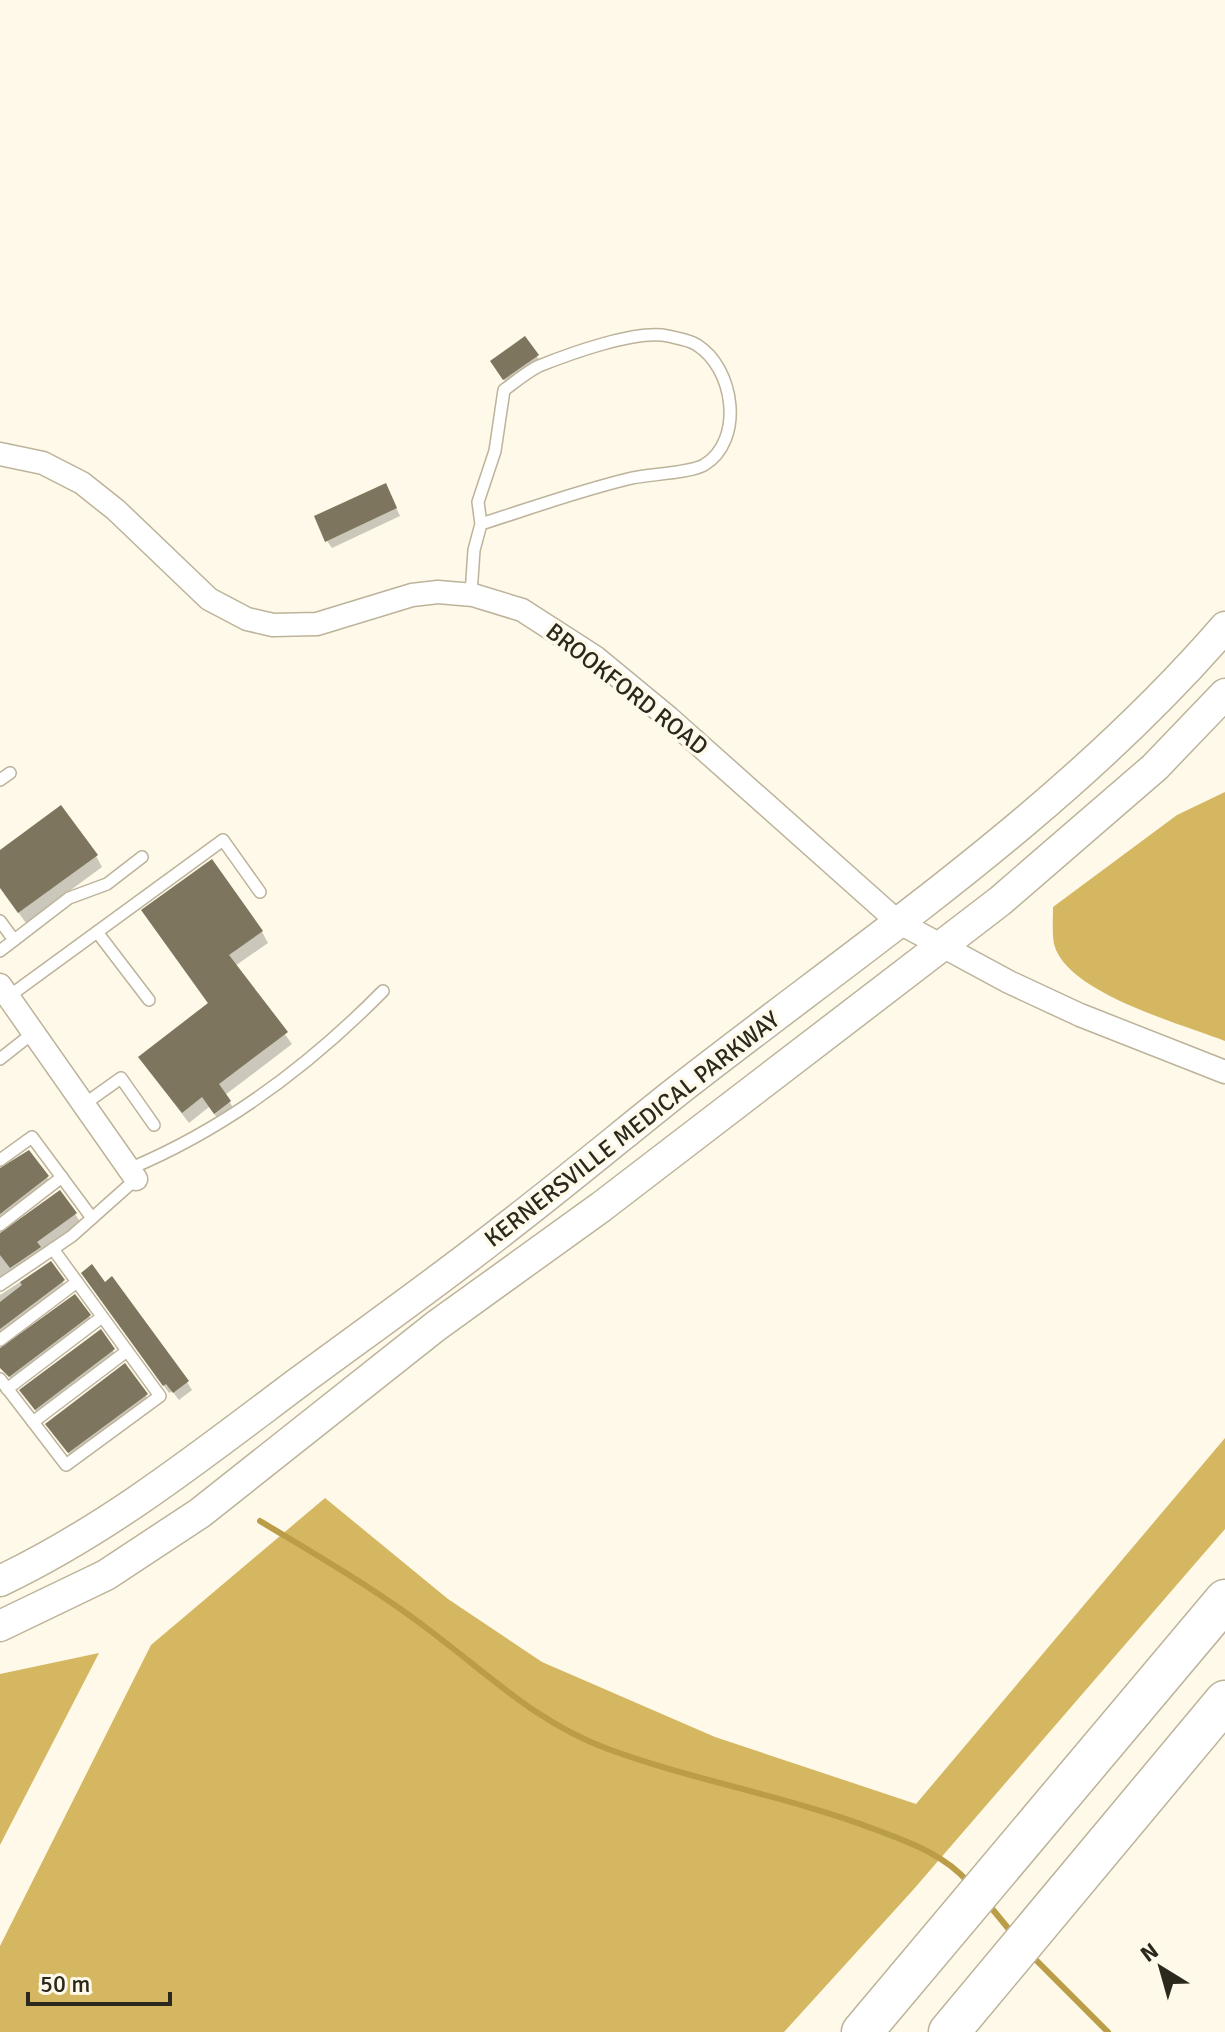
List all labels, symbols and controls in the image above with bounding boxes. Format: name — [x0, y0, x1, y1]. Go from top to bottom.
street label: BROOKFORD ROAD — [540, 616, 714, 762]
street label: KERNERSVILLE MEDICAL PARKWAY — [478, 1004, 786, 1254]
north arrow — [1121, 1928, 1201, 2008]
text: N — [1135, 1937, 1164, 1968]
scale bar — [28, 1956, 170, 2006]
text: 50 m — [40, 1969, 90, 1999]

